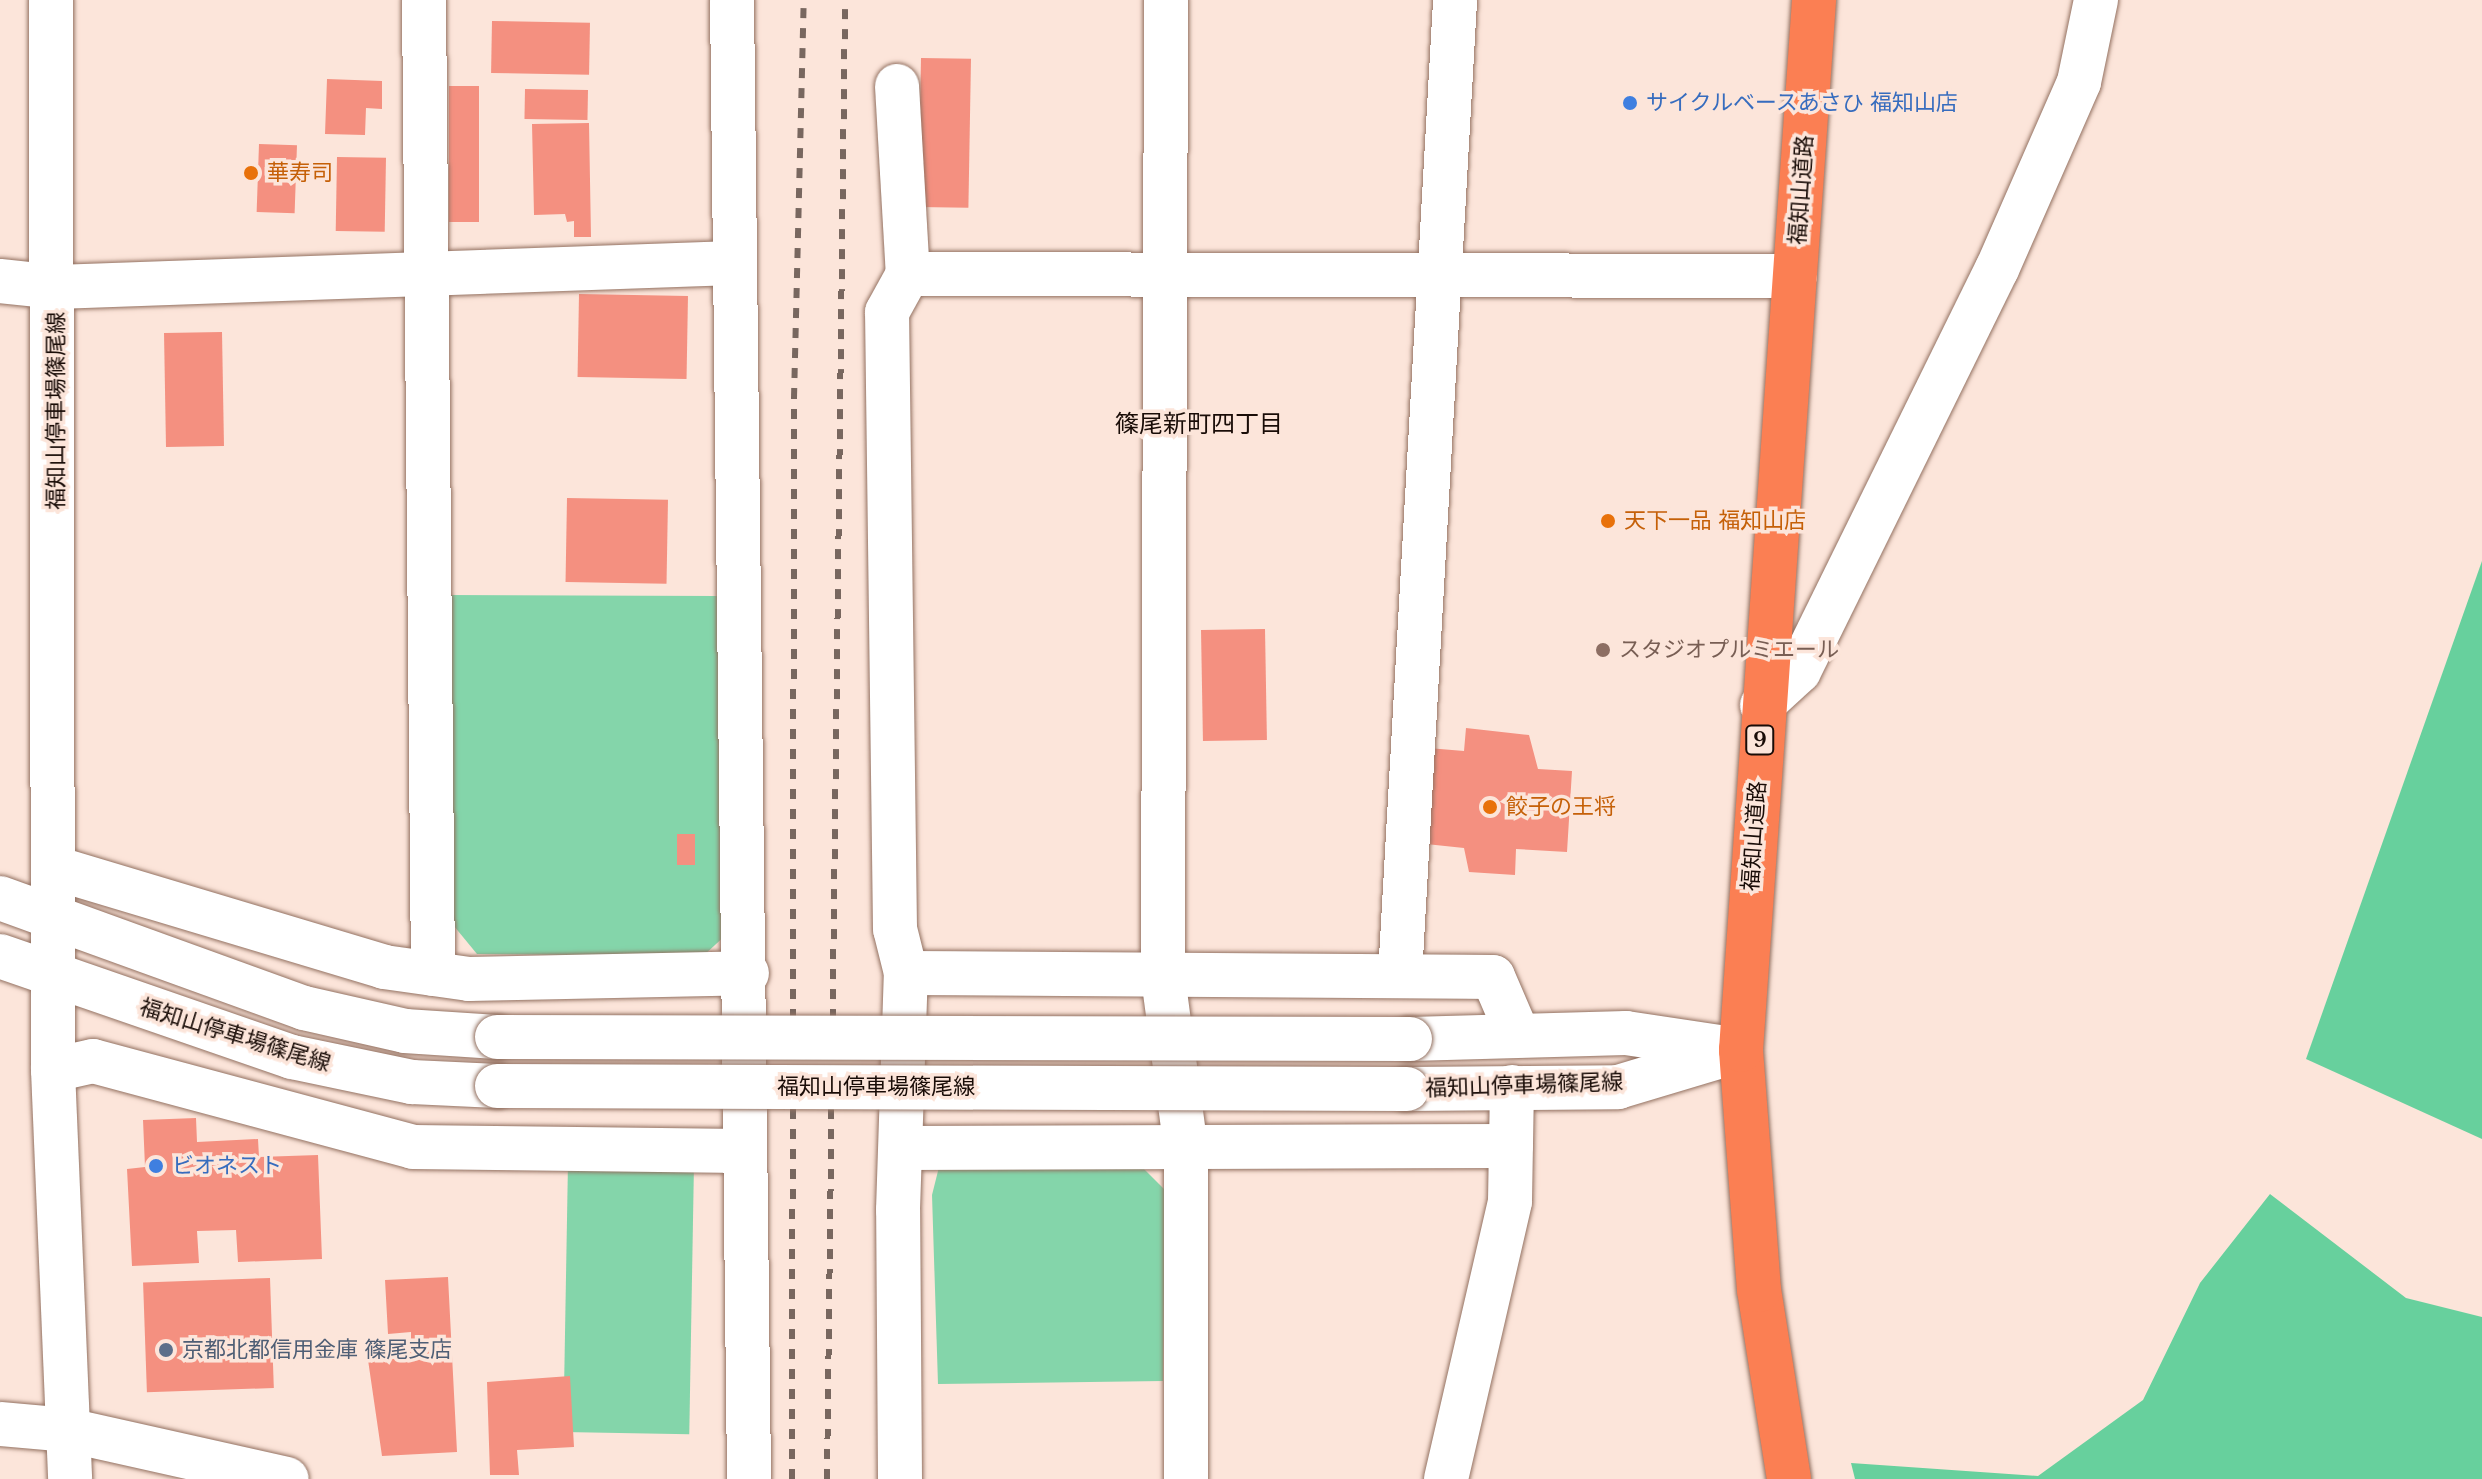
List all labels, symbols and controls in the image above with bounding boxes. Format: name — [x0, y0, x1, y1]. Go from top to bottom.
place label: サイクルベースあさひ 福知山店 — [1646, 90, 1960, 116]
marker: サイクルベースあさひ 福知山店 — [1621, 94, 1639, 112]
street label: 福知山道路 — [1784, 134, 1818, 246]
place label: 華寿司 — [267, 160, 333, 186]
marker: 華寿司 — [242, 164, 260, 182]
street label: 福知山停車場篠尾線 — [43, 312, 69, 510]
district label: 篠尾新町四丁目 — [1115, 410, 1283, 438]
place label: 天下一品 福知山店 — [1624, 508, 1806, 534]
marker: 天下一品 福知山店 — [1599, 512, 1617, 530]
place label: スタジオプルミエール — [1619, 637, 1839, 663]
marker: スタジオプルミエール — [1594, 641, 1612, 659]
road number: 9 — [1744, 724, 1776, 756]
street label: 福知山道路 — [1737, 780, 1771, 892]
place label: 餃子の王将 — [1506, 794, 1616, 820]
marker: 餃子の王将 — [1481, 798, 1499, 816]
street label: 福知山停車場篠尾線 — [136, 993, 334, 1077]
street label: 福知山停車場篠尾線 — [1425, 1068, 1623, 1102]
street label: 福知山停車場篠尾線 — [777, 1074, 975, 1100]
place label: ビオネスト — [172, 1153, 282, 1179]
marker: ビオネスト — [147, 1157, 165, 1175]
place label: 京都北都信用金庫 篠尾支店 — [182, 1337, 452, 1363]
marker: 京都北都信用金庫 篠尾支店 — [157, 1341, 175, 1359]

